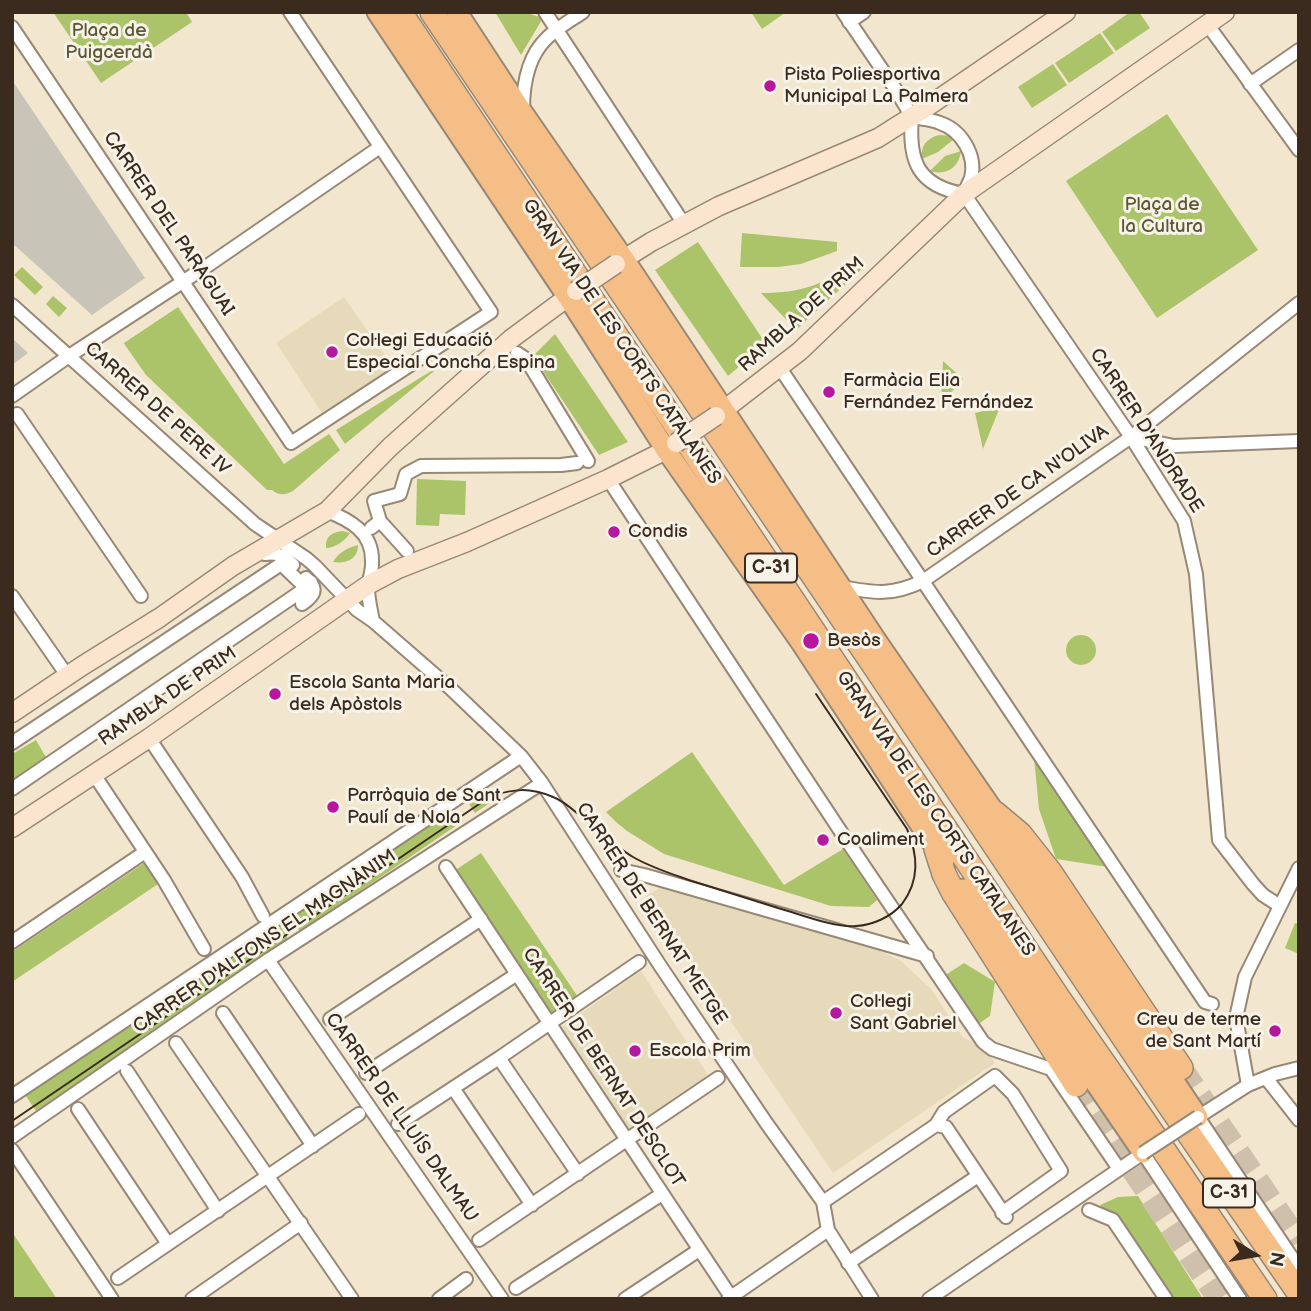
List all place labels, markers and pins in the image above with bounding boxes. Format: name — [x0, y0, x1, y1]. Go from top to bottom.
place label: Pista Poliesportiva Municipal La Palmera — [784, 64, 968, 108]
marker: Pista Poliesportiva Municipal La Palmera — [762, 78, 778, 94]
place label: Col·legi Educació Especial Concha Espina — [346, 330, 555, 374]
marker: Col·legi Educació Especial Concha Espina — [324, 344, 340, 360]
place label: Farmàcia Elia Fernández Fernández — [843, 370, 1033, 414]
marker: Farmàcia Elia Fernández Fernández — [821, 384, 837, 400]
place label: Condis — [628, 521, 688, 543]
marker: Condis — [606, 524, 622, 540]
place label: Besòs — [827, 630, 881, 652]
marker: Besòs — [801, 631, 821, 651]
place label: Escola Santa Maria dels Apòstols — [289, 672, 455, 716]
marker: Escola Santa Maria dels Apòstols — [267, 686, 283, 702]
place label: Parròquia de Sant Paulí de Nola — [347, 785, 501, 829]
marker: Parròquia de Sant Paulí de Nola — [325, 799, 341, 815]
place label: Coaliment — [837, 829, 924, 851]
marker: Coaliment — [815, 832, 831, 848]
place label: Col·legi Sant Gabriel — [850, 991, 956, 1035]
marker: Col·legi Sant Gabriel — [828, 1005, 844, 1021]
place label: Creu de terme de Sant Martí — [1136, 1009, 1261, 1053]
marker: Creu de terme de Sant Martí — [1267, 1023, 1283, 1039]
place label: Escola Prim — [649, 1040, 751, 1062]
marker: Escola Prim — [627, 1043, 643, 1059]

